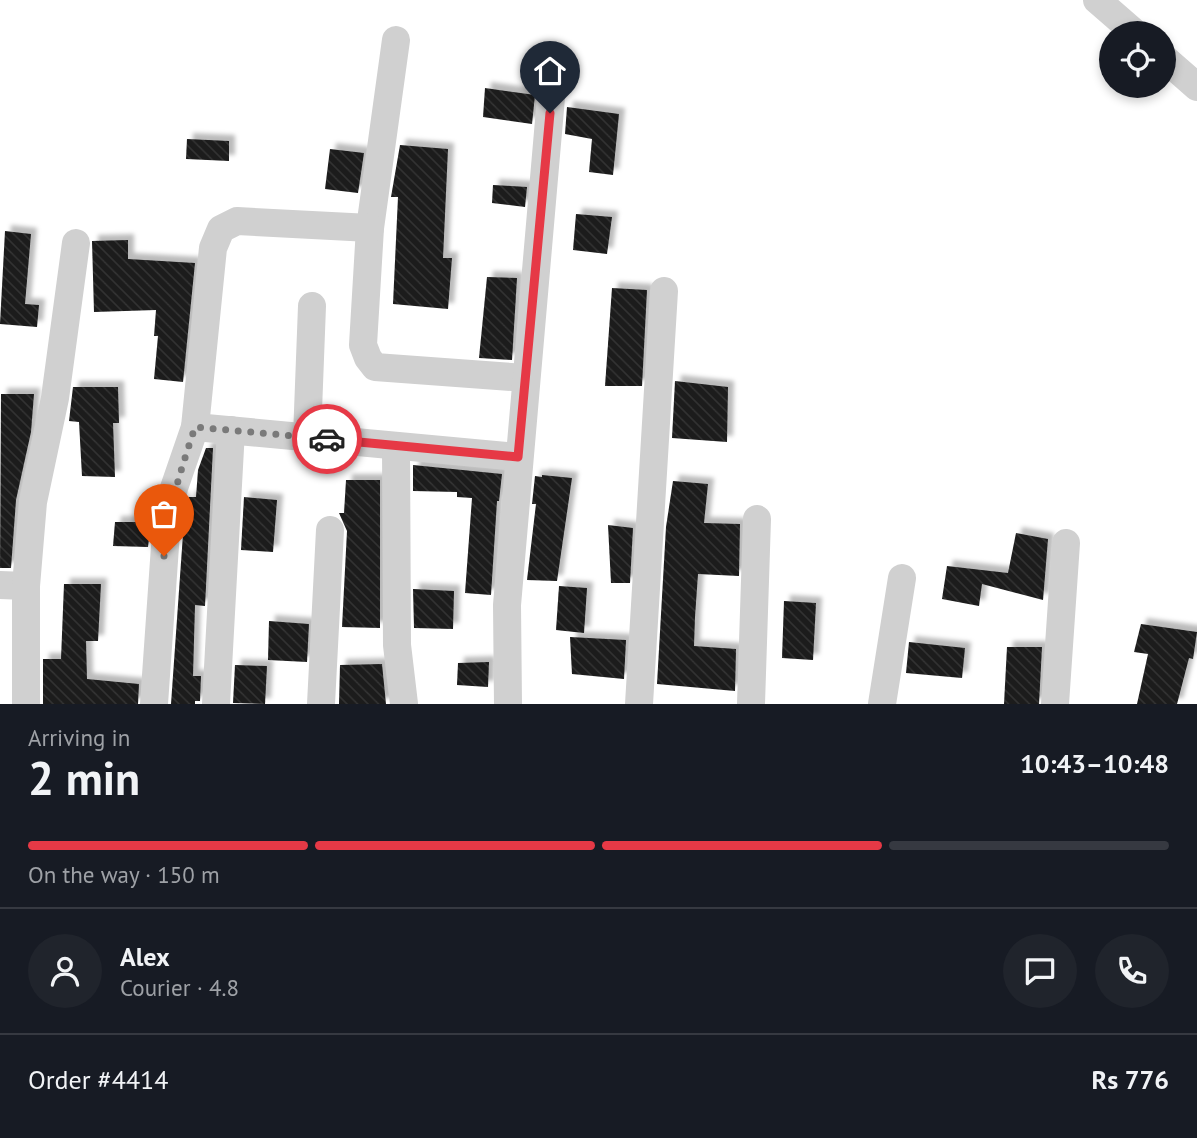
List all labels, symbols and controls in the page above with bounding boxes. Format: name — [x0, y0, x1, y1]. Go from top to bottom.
map controls — [1099, 21, 1176, 98]
button: locate — [1099, 21, 1176, 98]
pin — [520, 41, 580, 113]
icon: home — [531, 52, 569, 90]
courier — [292, 404, 362, 474]
icon: car — [308, 420, 346, 458]
pin — [134, 484, 194, 556]
icon: bag — [145, 495, 183, 533]
text: Arriving in — [28, 723, 130, 752]
text: 10:43–10:48 — [1020, 747, 1169, 780]
text: 2 min — [28, 748, 140, 808]
text: On the way · 150 m — [28, 860, 220, 889]
button: person — [28, 934, 102, 1008]
button: chat — [1003, 934, 1077, 1008]
button: phone — [1095, 934, 1169, 1008]
text: Alex — [120, 940, 170, 973]
text: Courier · 4.8 — [120, 973, 239, 1002]
text: Order #4414 — [28, 1063, 168, 1096]
text: Rs 776 — [1092, 1063, 1169, 1096]

